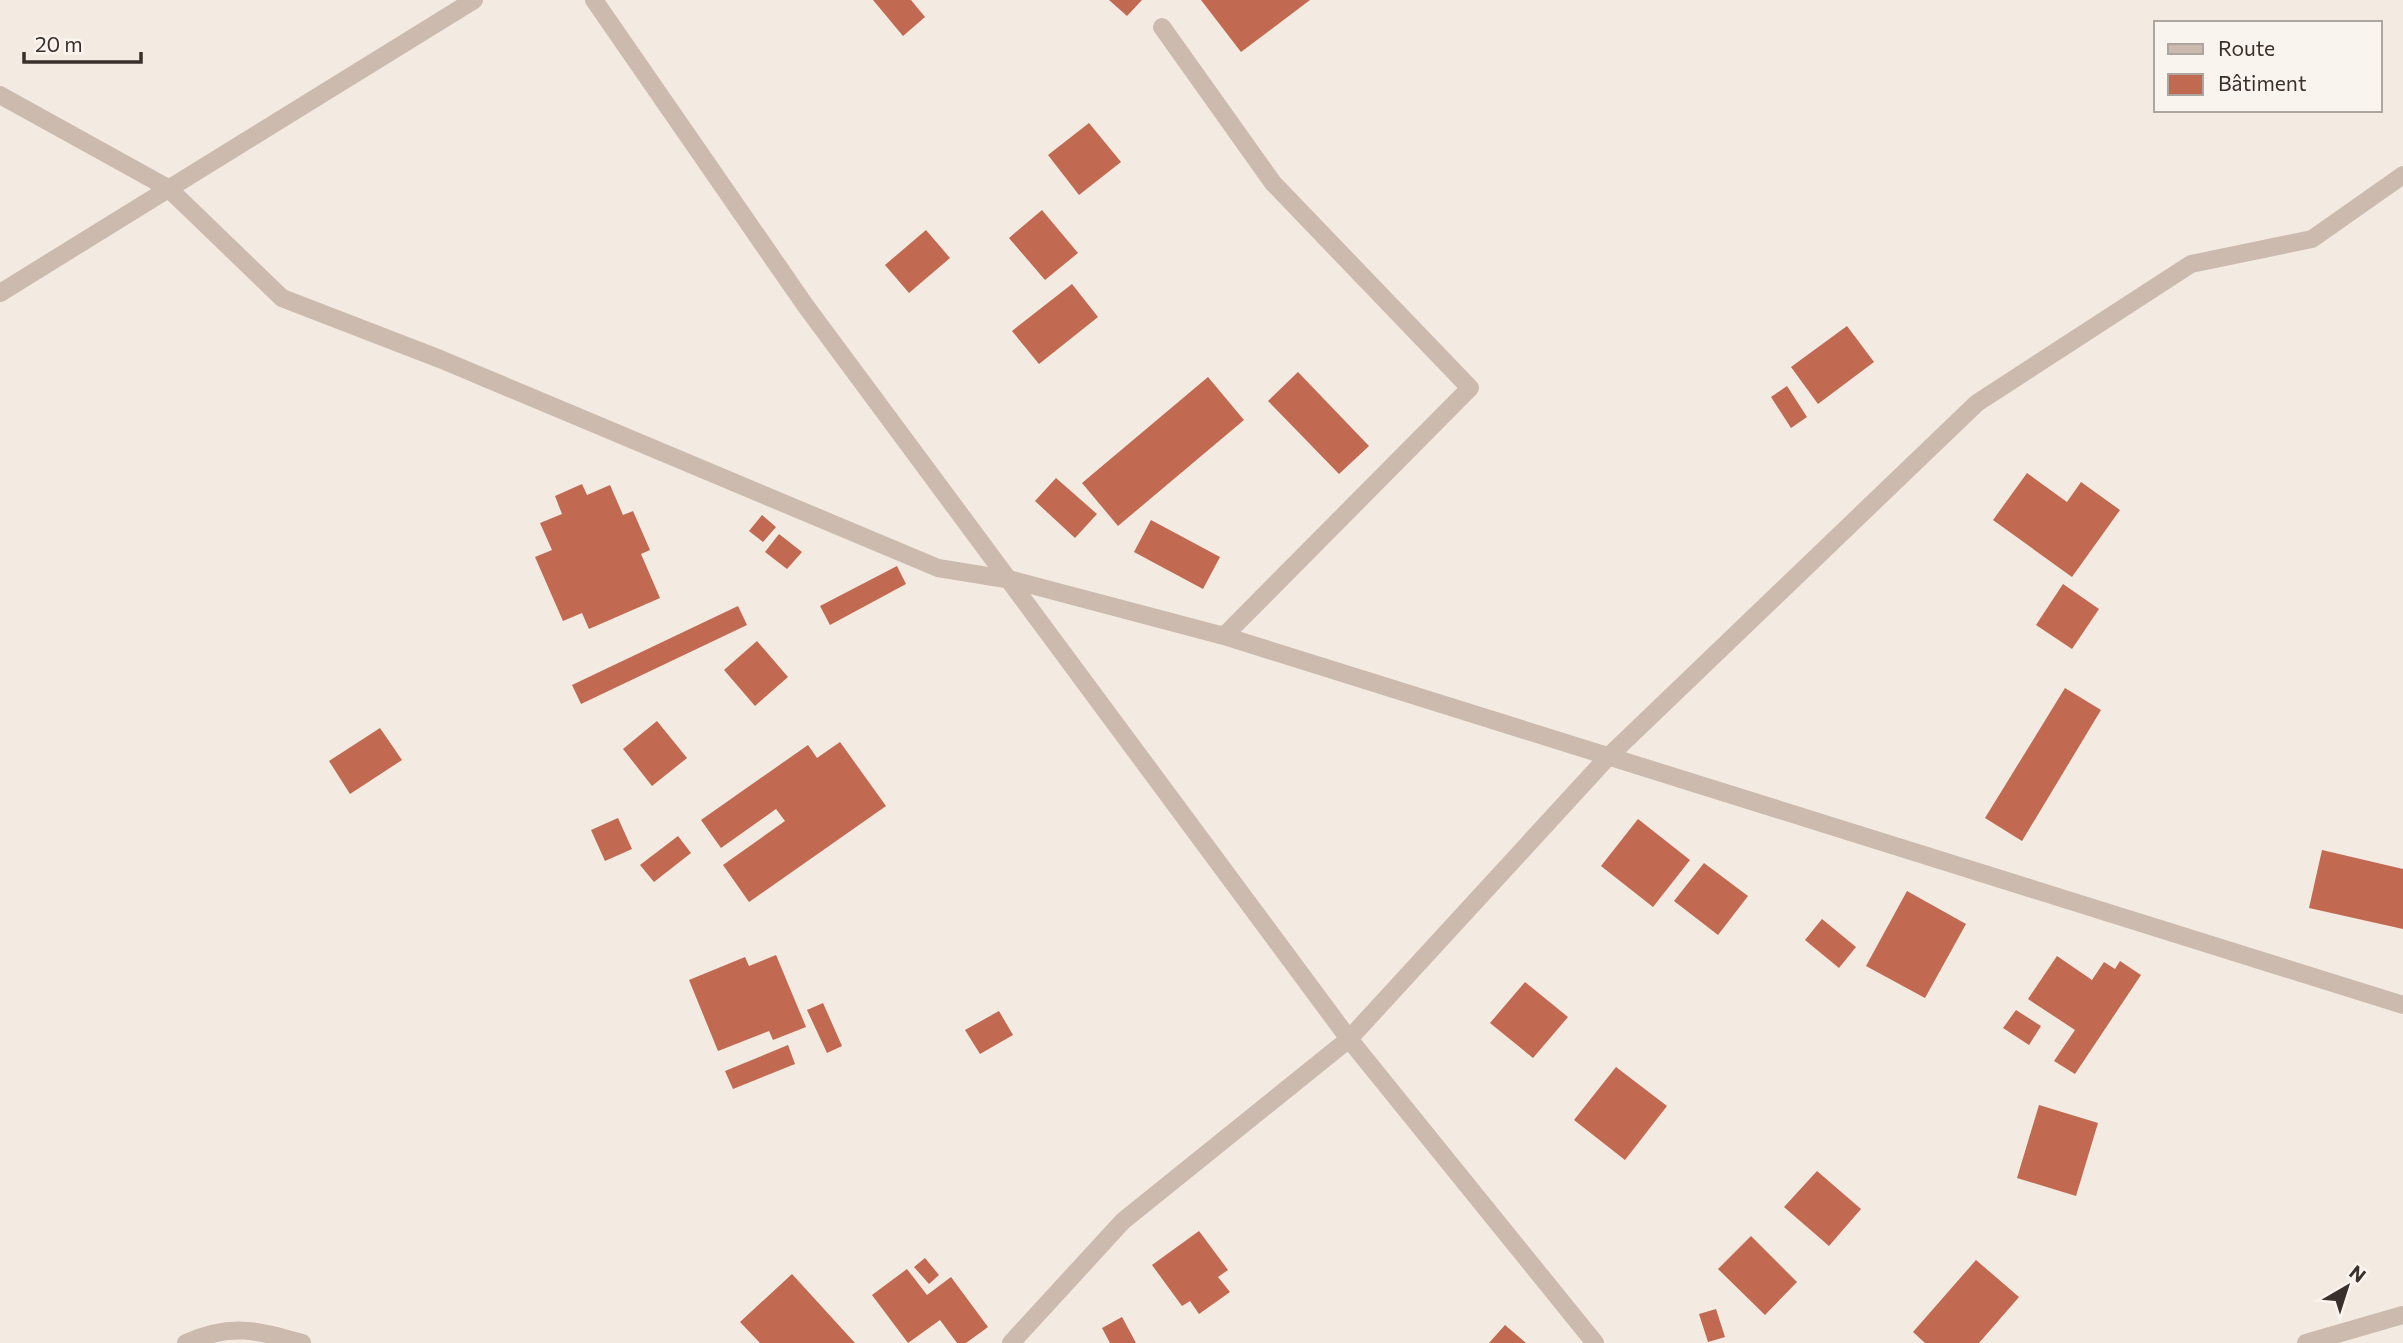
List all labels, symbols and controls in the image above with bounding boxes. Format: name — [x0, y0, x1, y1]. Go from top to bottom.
scale bar — [24, 21, 142, 65]
legend — [2154, 21, 2382, 112]
text: 20 m — [35, 31, 83, 56]
text: Route — [2218, 35, 2275, 60]
text: Bâtiment — [2218, 70, 2307, 95]
north arrow — [2312, 1252, 2382, 1322]
text: N — [2345, 1260, 2371, 1287]

